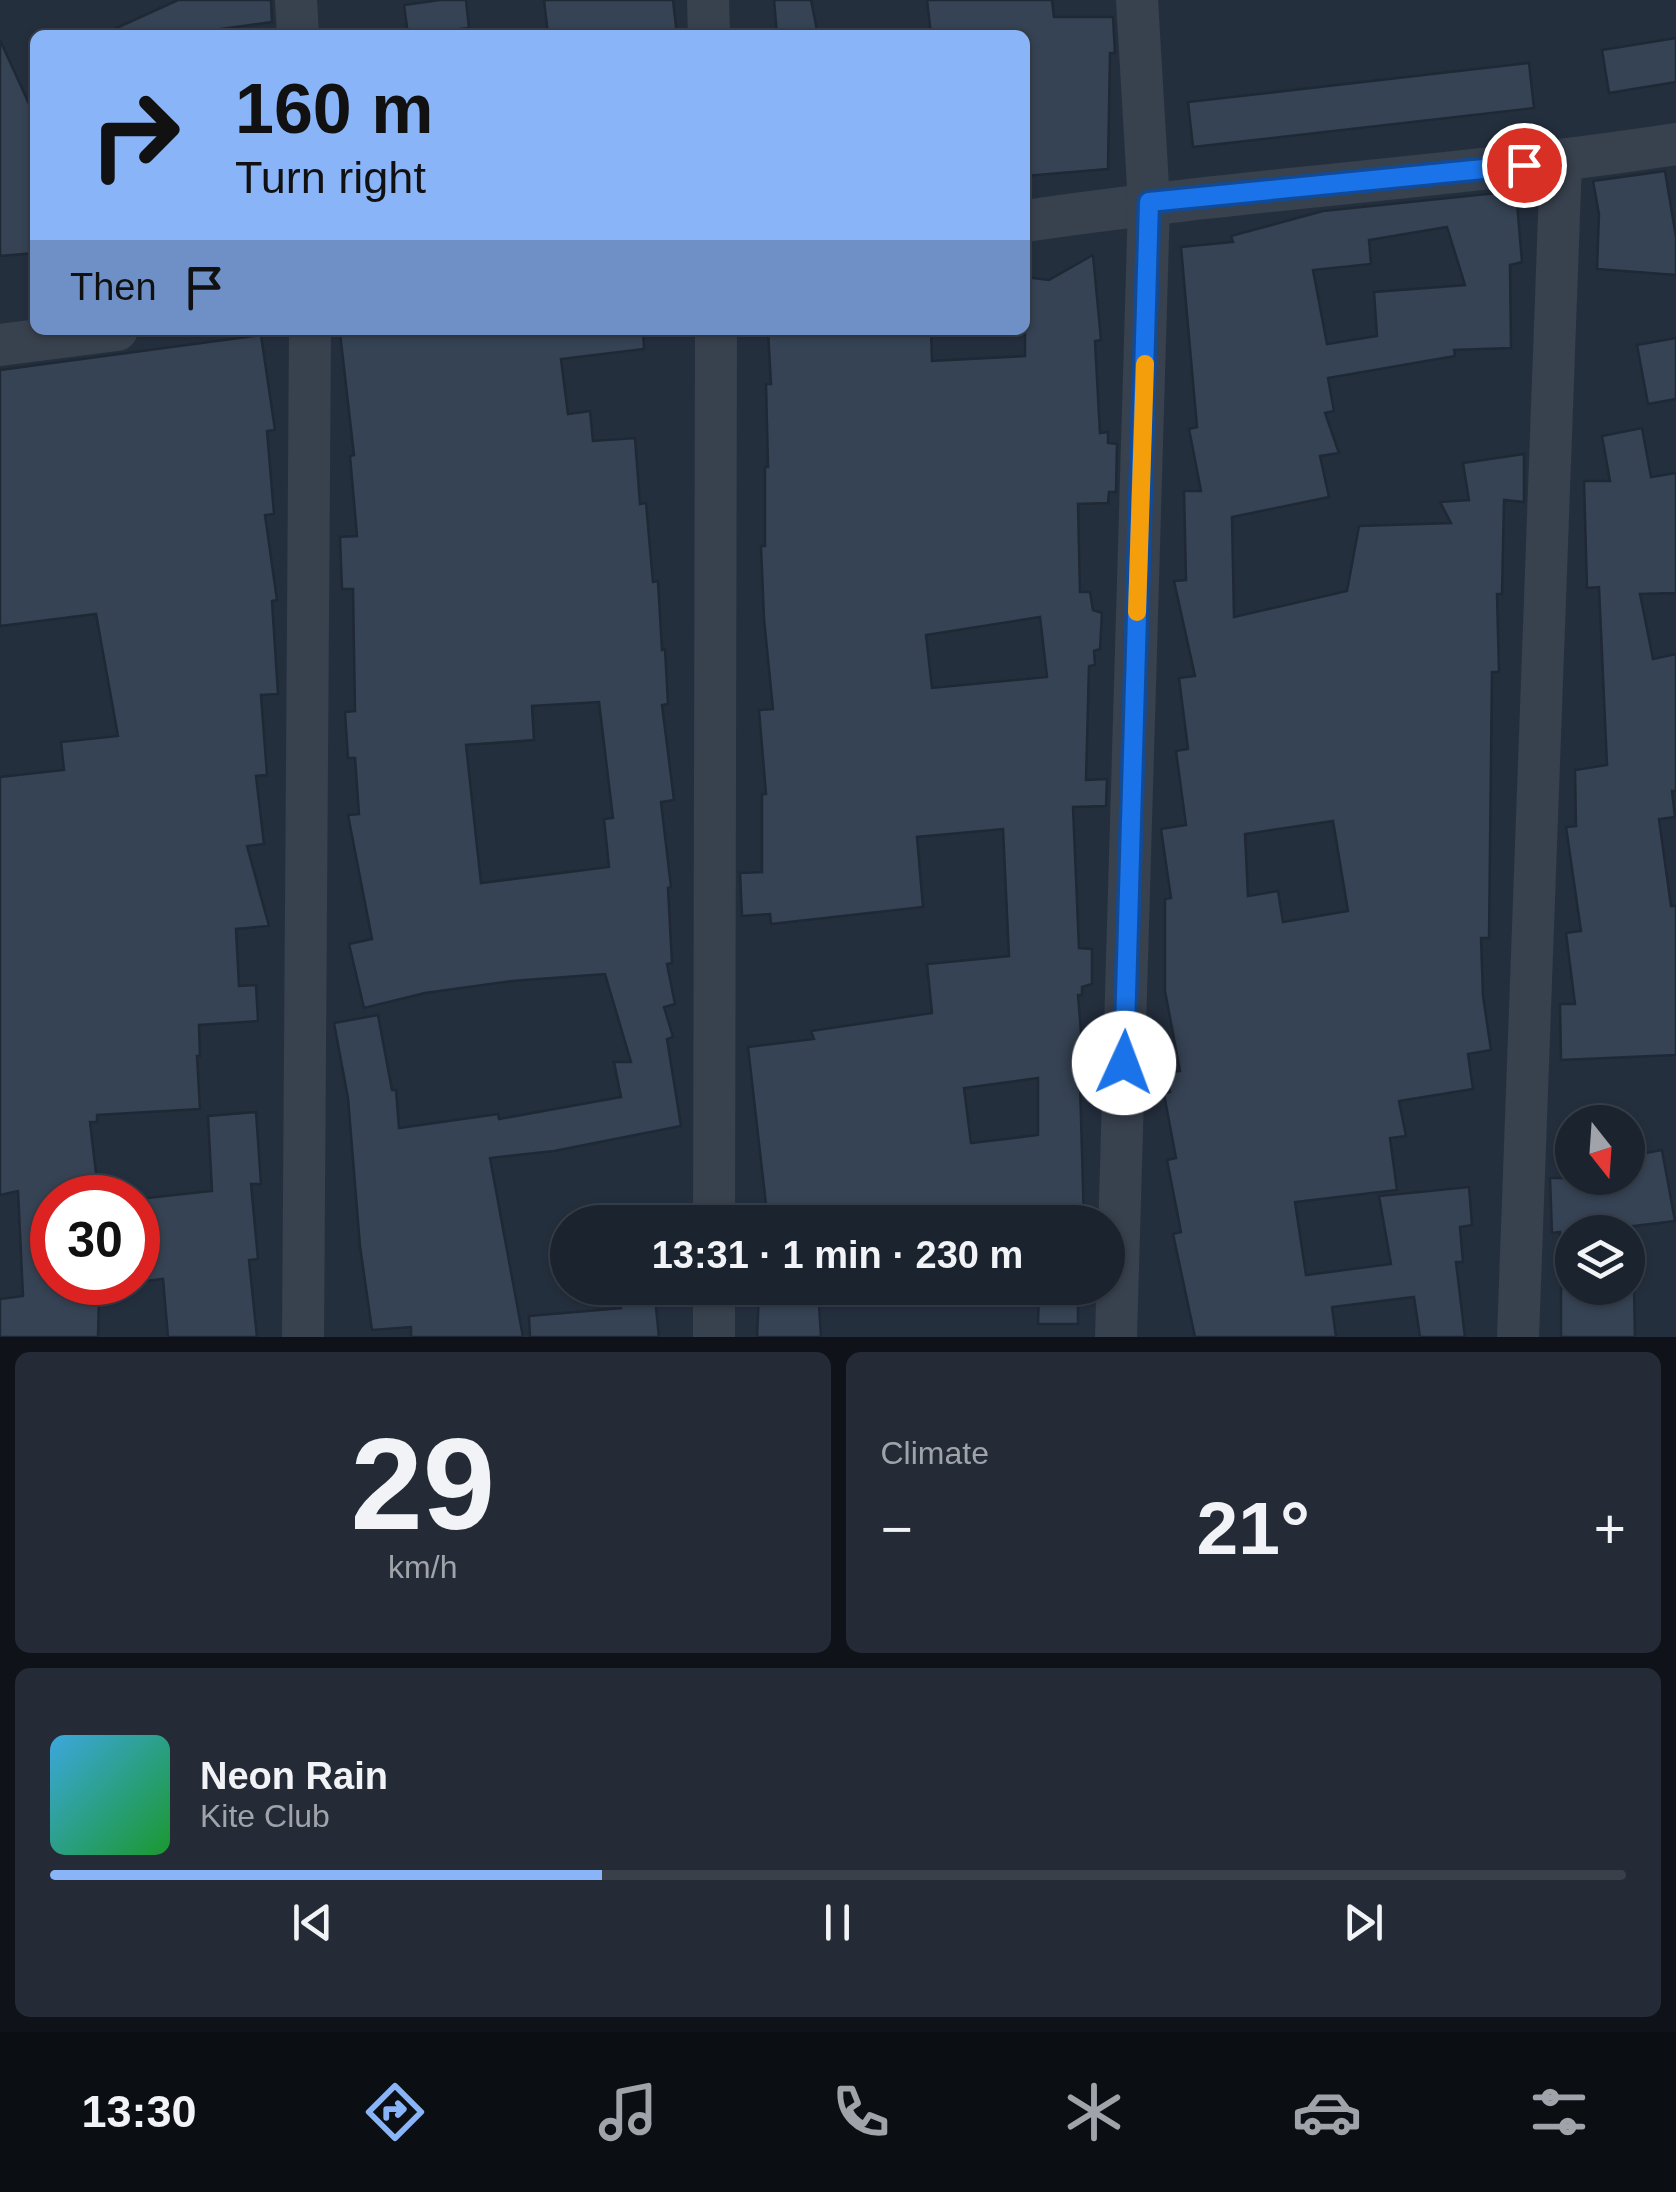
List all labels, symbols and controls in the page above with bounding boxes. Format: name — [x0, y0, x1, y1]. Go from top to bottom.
icon: right — [70, 70, 200, 200]
text: 160 m — [235, 70, 433, 148]
pin — [1482, 123, 1567, 208]
icon: arrive — [1497, 138, 1552, 193]
text: Turn right — [235, 152, 426, 203]
icon: arrive — [177, 260, 232, 315]
text: Then — [70, 266, 157, 308]
position arrow — [1072, 1011, 1176, 1115]
north arrow — [1555, 1105, 1645, 1195]
map controls — [1555, 1105, 1645, 1305]
speed limit sign: 30 — [30, 1175, 160, 1305]
button: layers — [1555, 1215, 1645, 1305]
text: 13:31 · 1 min · 230 m — [652, 1234, 1023, 1276]
text: 29 — [350, 1411, 495, 1557]
text: Climate — [881, 1435, 989, 1471]
text: 21° — [1197, 1486, 1310, 1570]
text: − — [881, 1498, 913, 1560]
text: + — [1594, 1498, 1626, 1560]
text: km/h — [388, 1549, 457, 1585]
text: Neon Rain — [200, 1755, 388, 1797]
text: Kite Club — [200, 1798, 330, 1834]
icon: previous — [285, 1895, 340, 1950]
icon: pause — [810, 1895, 865, 1950]
icon: next — [1336, 1895, 1391, 1950]
icon: directions — [360, 2077, 430, 2147]
icon: music — [593, 2077, 663, 2147]
icon: phone — [826, 2077, 896, 2147]
icon: climate — [1059, 2077, 1129, 2147]
icon: car — [1292, 2077, 1362, 2147]
icon: filters — [1524, 2077, 1594, 2147]
text: 13:30 — [81, 2086, 197, 2137]

